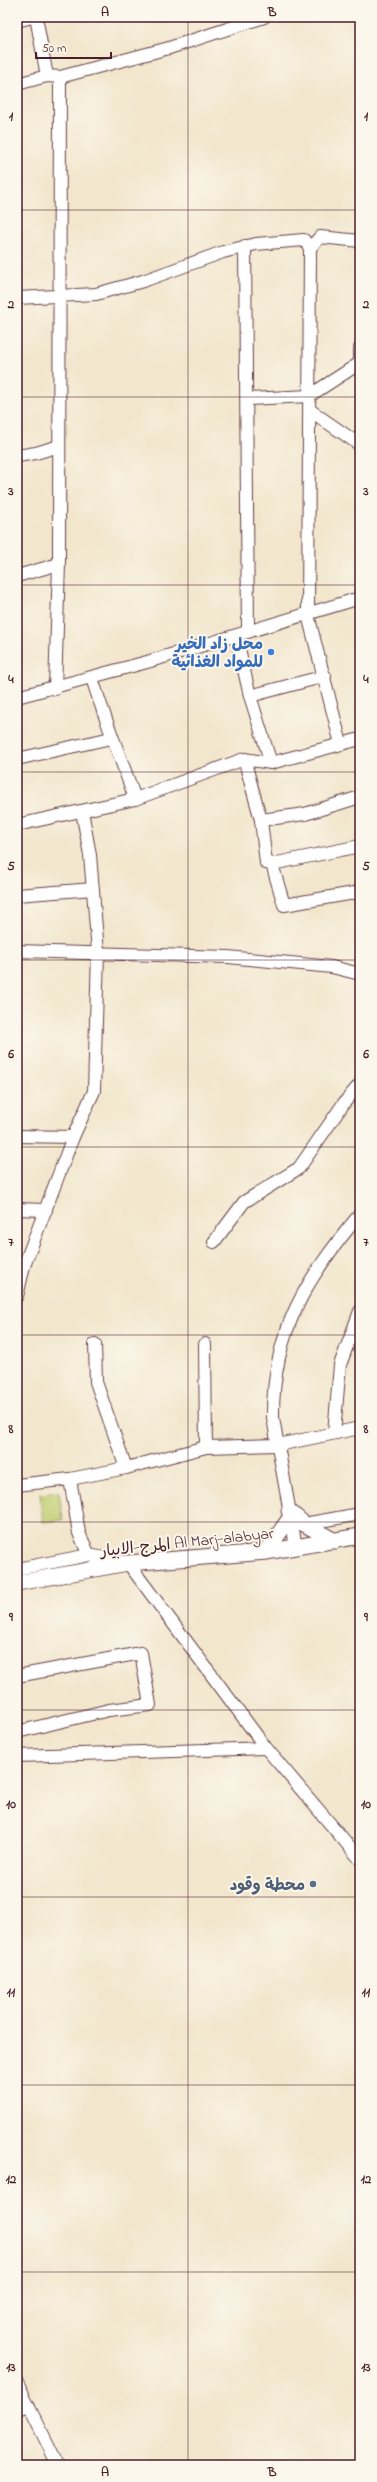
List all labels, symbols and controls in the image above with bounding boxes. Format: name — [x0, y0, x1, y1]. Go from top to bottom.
text: A — [101, 3, 109, 22]
text: B — [267, 3, 277, 22]
scale bar — [36, 34, 111, 60]
text: 50 m — [42, 40, 66, 58]
text: 1 — [9, 107, 14, 126]
text: 1 — [364, 107, 369, 126]
text: 2 — [7, 295, 15, 314]
text: 2 — [362, 295, 370, 314]
text: 3 — [7, 482, 14, 501]
text: 3 — [362, 482, 369, 501]
place label: محل زاد الخير للمواد الغذائية — [171, 633, 263, 675]
marker: محل زاد الخير للمواد الغذائية — [266, 647, 276, 657]
text: 4 — [7, 670, 14, 689]
text: 4 — [362, 670, 369, 689]
text: 5 — [7, 857, 15, 876]
text: 5 — [362, 857, 370, 876]
text: 6 — [7, 1045, 14, 1064]
text: 6 — [362, 1045, 369, 1064]
text: 7 — [8, 1233, 14, 1252]
text: 7 — [363, 1233, 369, 1252]
text: 8 — [8, 1420, 14, 1439]
text: 8 — [363, 1420, 369, 1439]
street label: المرج-الابيار Al Marj-alabyar — [97, 1522, 275, 1564]
text: 9 — [8, 1608, 14, 1627]
text: 9 — [363, 1608, 369, 1627]
text: 10 — [6, 1795, 16, 1814]
text: 10 — [361, 1795, 371, 1814]
place label: محطة وقود — [230, 1874, 305, 1898]
marker: محطة وقود — [308, 1879, 318, 1889]
text: 11 — [7, 1983, 16, 2002]
text: 11 — [362, 1983, 371, 2002]
text: 12 — [6, 2170, 17, 2189]
text: 12 — [361, 2170, 372, 2189]
text: 13 — [6, 2358, 16, 2377]
text: 13 — [361, 2358, 371, 2377]
text: A — [101, 2463, 109, 2482]
text: B — [267, 2463, 277, 2482]

